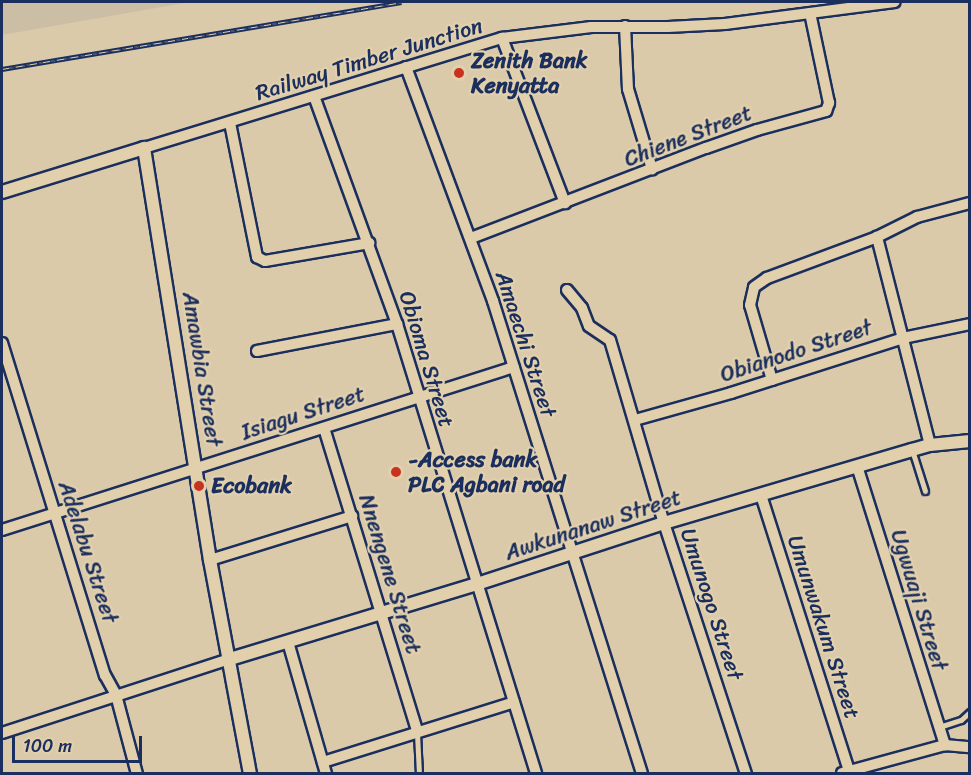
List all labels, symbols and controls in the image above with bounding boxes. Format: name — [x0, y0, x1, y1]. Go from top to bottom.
street label: Railway Timber Junction — [252, 12, 486, 106]
place label: Zenith Bank Kenyatta — [471, 47, 588, 98]
marker: Zenith Bank Kenyatta — [452, 66, 466, 80]
street label: Chiene Street — [620, 100, 756, 172]
street label: Amaechi Street — [490, 268, 562, 420]
street label: Obioma Street — [394, 288, 460, 430]
street label: Amawbia Street — [177, 290, 227, 448]
street label: Obianodo Street — [716, 314, 876, 388]
street label: Isiagu Street — [238, 381, 368, 445]
place label: -Access bank PLC Agbani road — [408, 446, 565, 498]
marker: -Access bank PLC Agbani road — [389, 465, 403, 479]
place label: Ecobank — [211, 473, 292, 499]
street label: Adelabu Street — [53, 478, 123, 626]
marker: Ecobank — [192, 479, 206, 493]
street label: Awkunanaw Street — [501, 484, 685, 566]
street label: Nnengene Street — [353, 491, 427, 657]
street label: Umunogo Street — [675, 525, 749, 683]
street label: Ugwuaji Street — [885, 526, 953, 674]
street label: Umunwakum Street — [782, 532, 866, 722]
scale bar — [15, 724, 146, 762]
text: 100 m — [23, 730, 72, 762]

